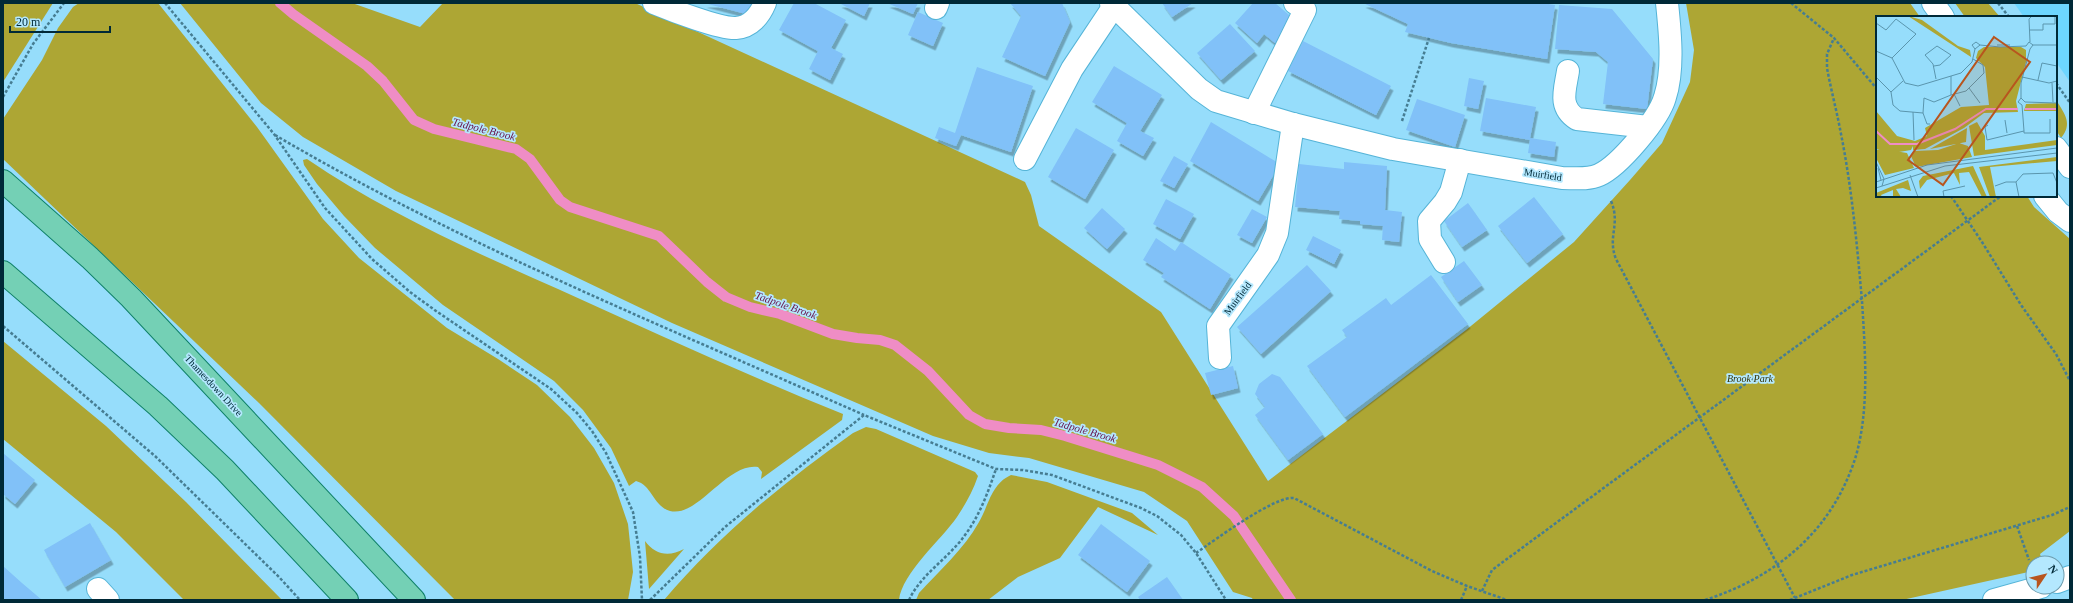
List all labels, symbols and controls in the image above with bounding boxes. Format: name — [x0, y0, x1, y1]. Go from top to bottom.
scale bar — [10, 8, 110, 34]
text: 20 m — [16, 15, 41, 29]
inset map — [1876, 16, 2057, 197]
water label: Tadpole Brook — [451, 115, 518, 143]
street label: Muirfield — [1523, 166, 1563, 183]
street label: Muirfield — [1221, 280, 1253, 317]
water label: Tadpole Brook — [754, 289, 819, 321]
street label: Thamesdown Drive — [183, 353, 245, 418]
park label: Brook Park — [1727, 373, 1774, 384]
water label: Tadpole Brook — [1052, 415, 1119, 445]
north arrow — [2025, 555, 2065, 595]
text: N — [2046, 563, 2060, 576]

